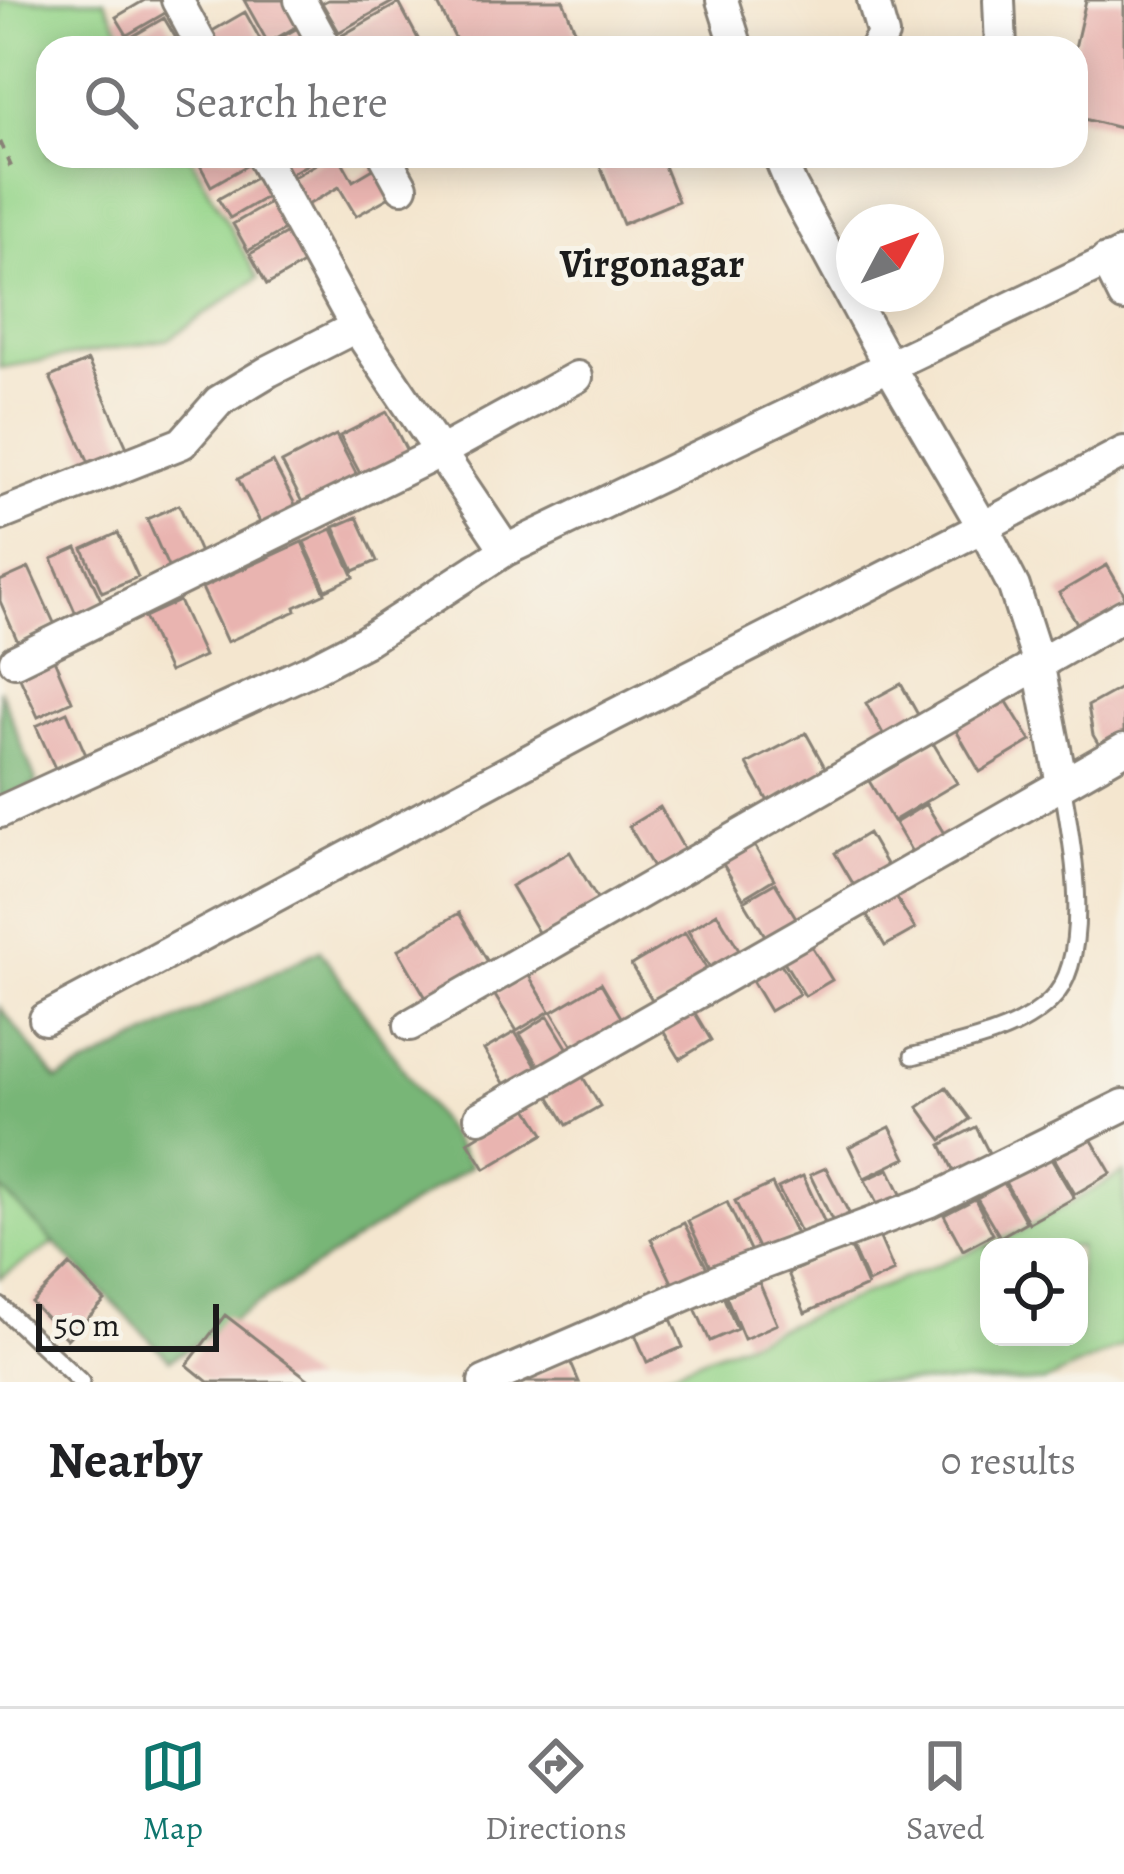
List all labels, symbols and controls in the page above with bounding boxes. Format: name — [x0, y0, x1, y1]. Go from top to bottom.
search box — [36, 36, 1088, 168]
icon: search — [78, 69, 144, 135]
text: Search here — [174, 71, 388, 133]
north arrow — [836, 204, 944, 312]
district label: Virgonagar — [559, 237, 744, 290]
map controls — [980, 1238, 1088, 1346]
button: locate — [980, 1238, 1088, 1346]
scale bar — [36, 1298, 219, 1351]
text: 50 m — [54, 1302, 120, 1347]
text: Nearby — [48, 1425, 202, 1495]
text: 0 results — [941, 1434, 1076, 1487]
tab: Map — [140, 1733, 206, 1850]
tab: Directions — [485, 1733, 627, 1850]
tab: Saved — [906, 1733, 984, 1850]

